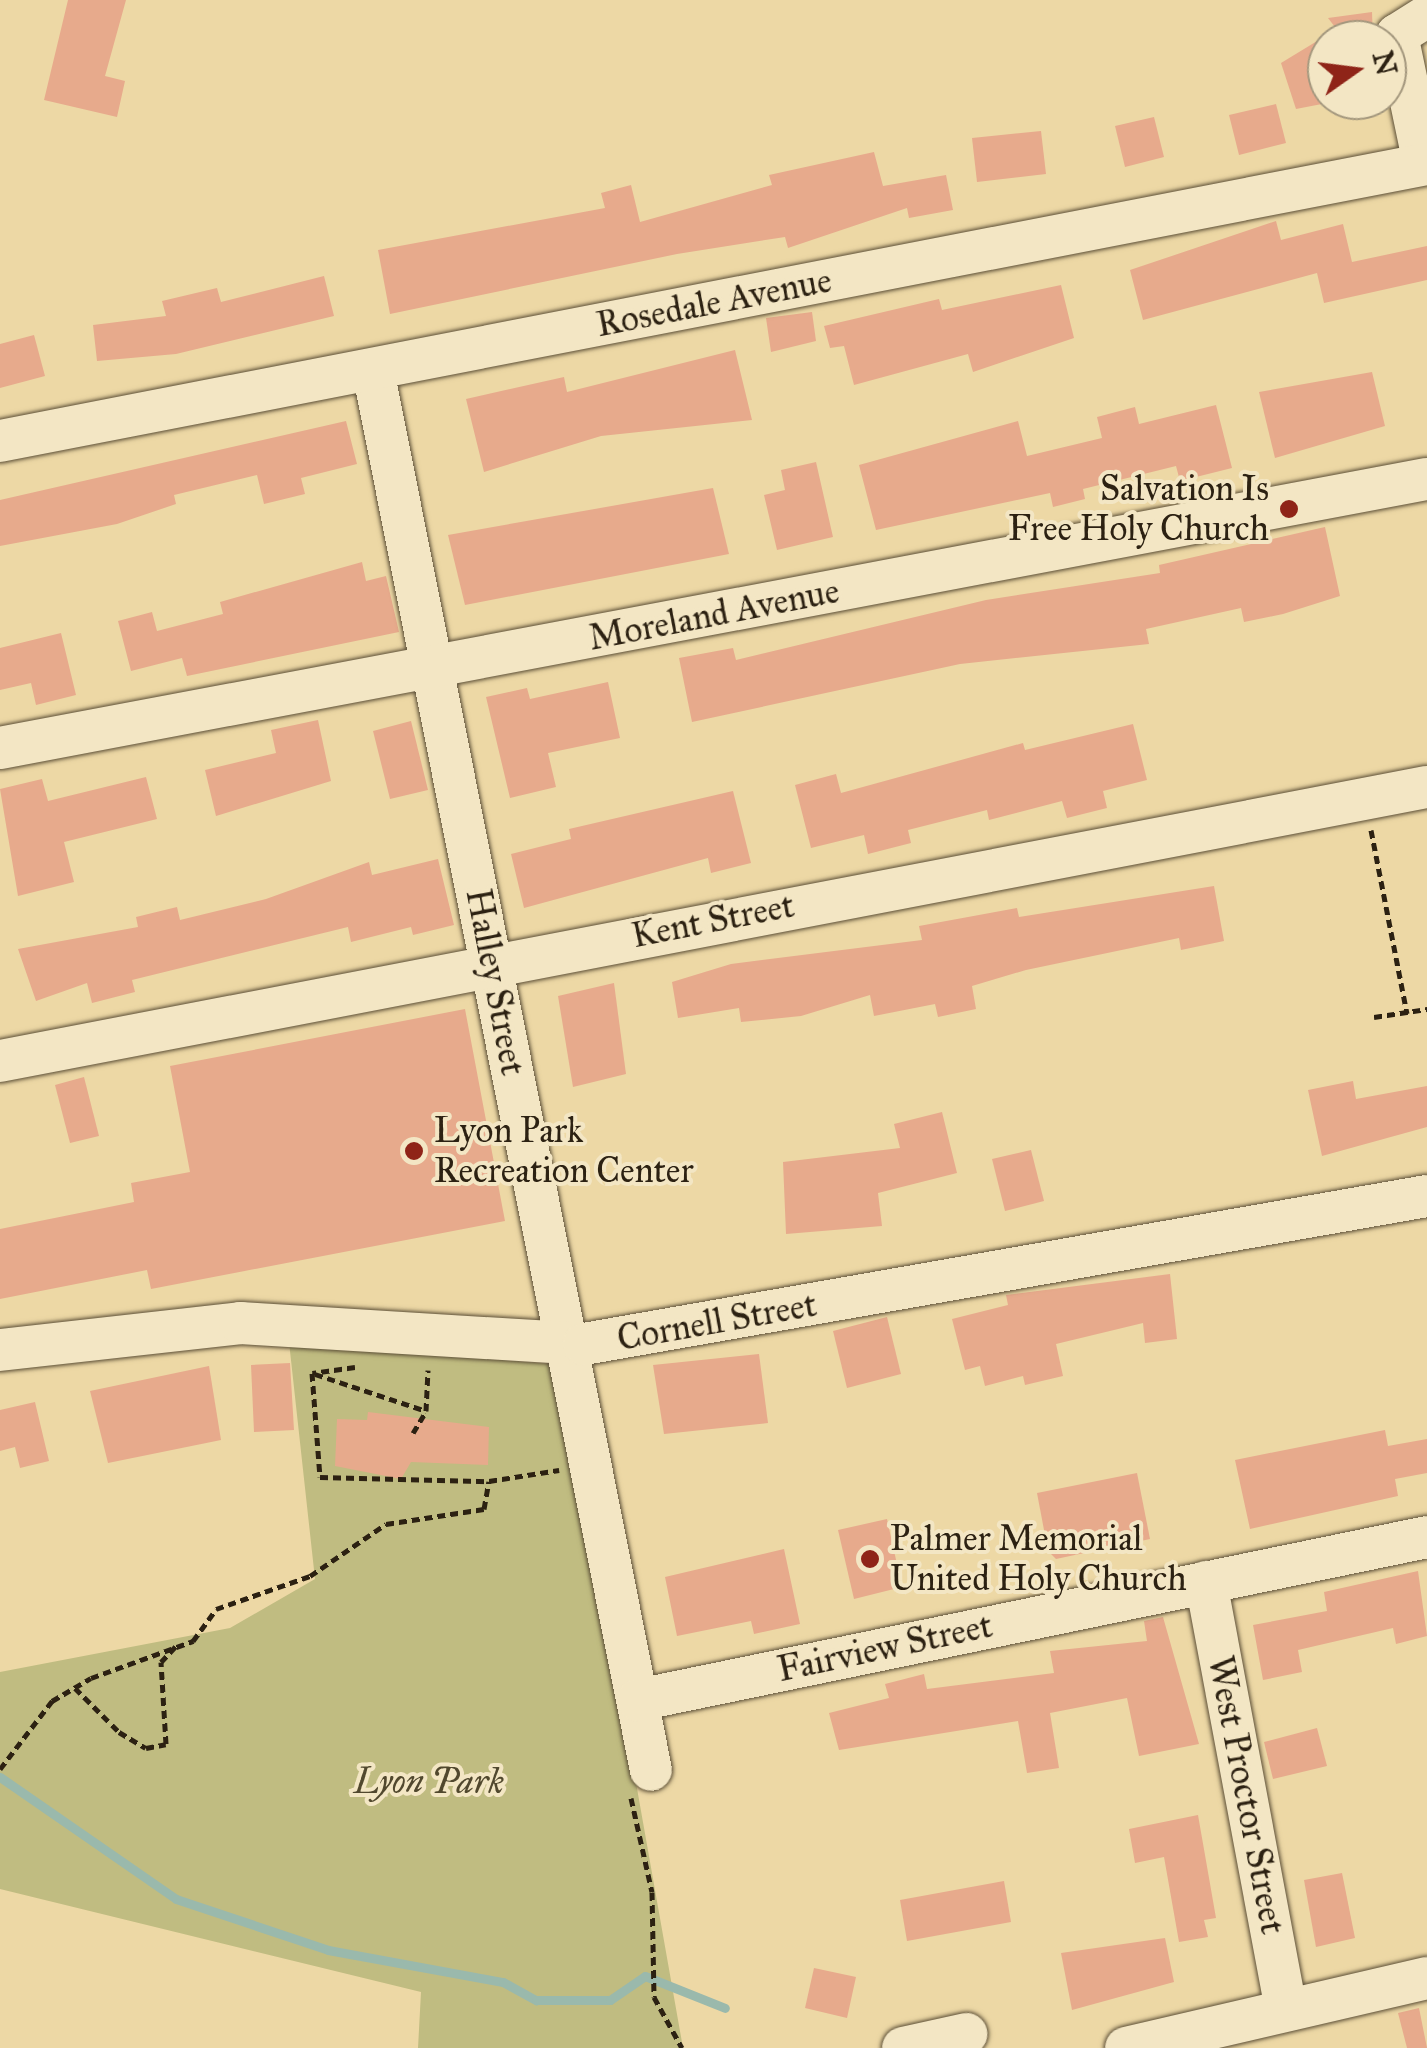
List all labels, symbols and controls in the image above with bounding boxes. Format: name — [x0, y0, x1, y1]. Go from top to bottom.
north arrow — [1307, 20, 1407, 120]
text: N — [1365, 47, 1405, 79]
street label: Rosedale Avenue — [593, 260, 835, 346]
place label: Salvation Is Free Holy Church — [1008, 468, 1269, 550]
marker: Salvation Is Free Holy Church — [1278, 498, 1300, 520]
street label: Moreland Avenue — [585, 570, 843, 660]
street label: Halley Street — [456, 885, 534, 1079]
street label: Kent Street — [628, 885, 798, 957]
place label: Lyon Park Recreation Center — [434, 1110, 694, 1192]
marker: Lyon Park Recreation Center — [403, 1140, 425, 1162]
street label: Cornell Street — [614, 1284, 820, 1360]
place label: Palmer Memorial United Holy Church — [890, 1518, 1187, 1600]
marker: Palmer Memorial United Holy Church — [859, 1548, 881, 1570]
street label: Fairview Street — [774, 1605, 996, 1691]
street label: West Proctor Street — [1198, 1652, 1294, 1938]
park label: Lyon Park — [354, 1761, 504, 1803]

